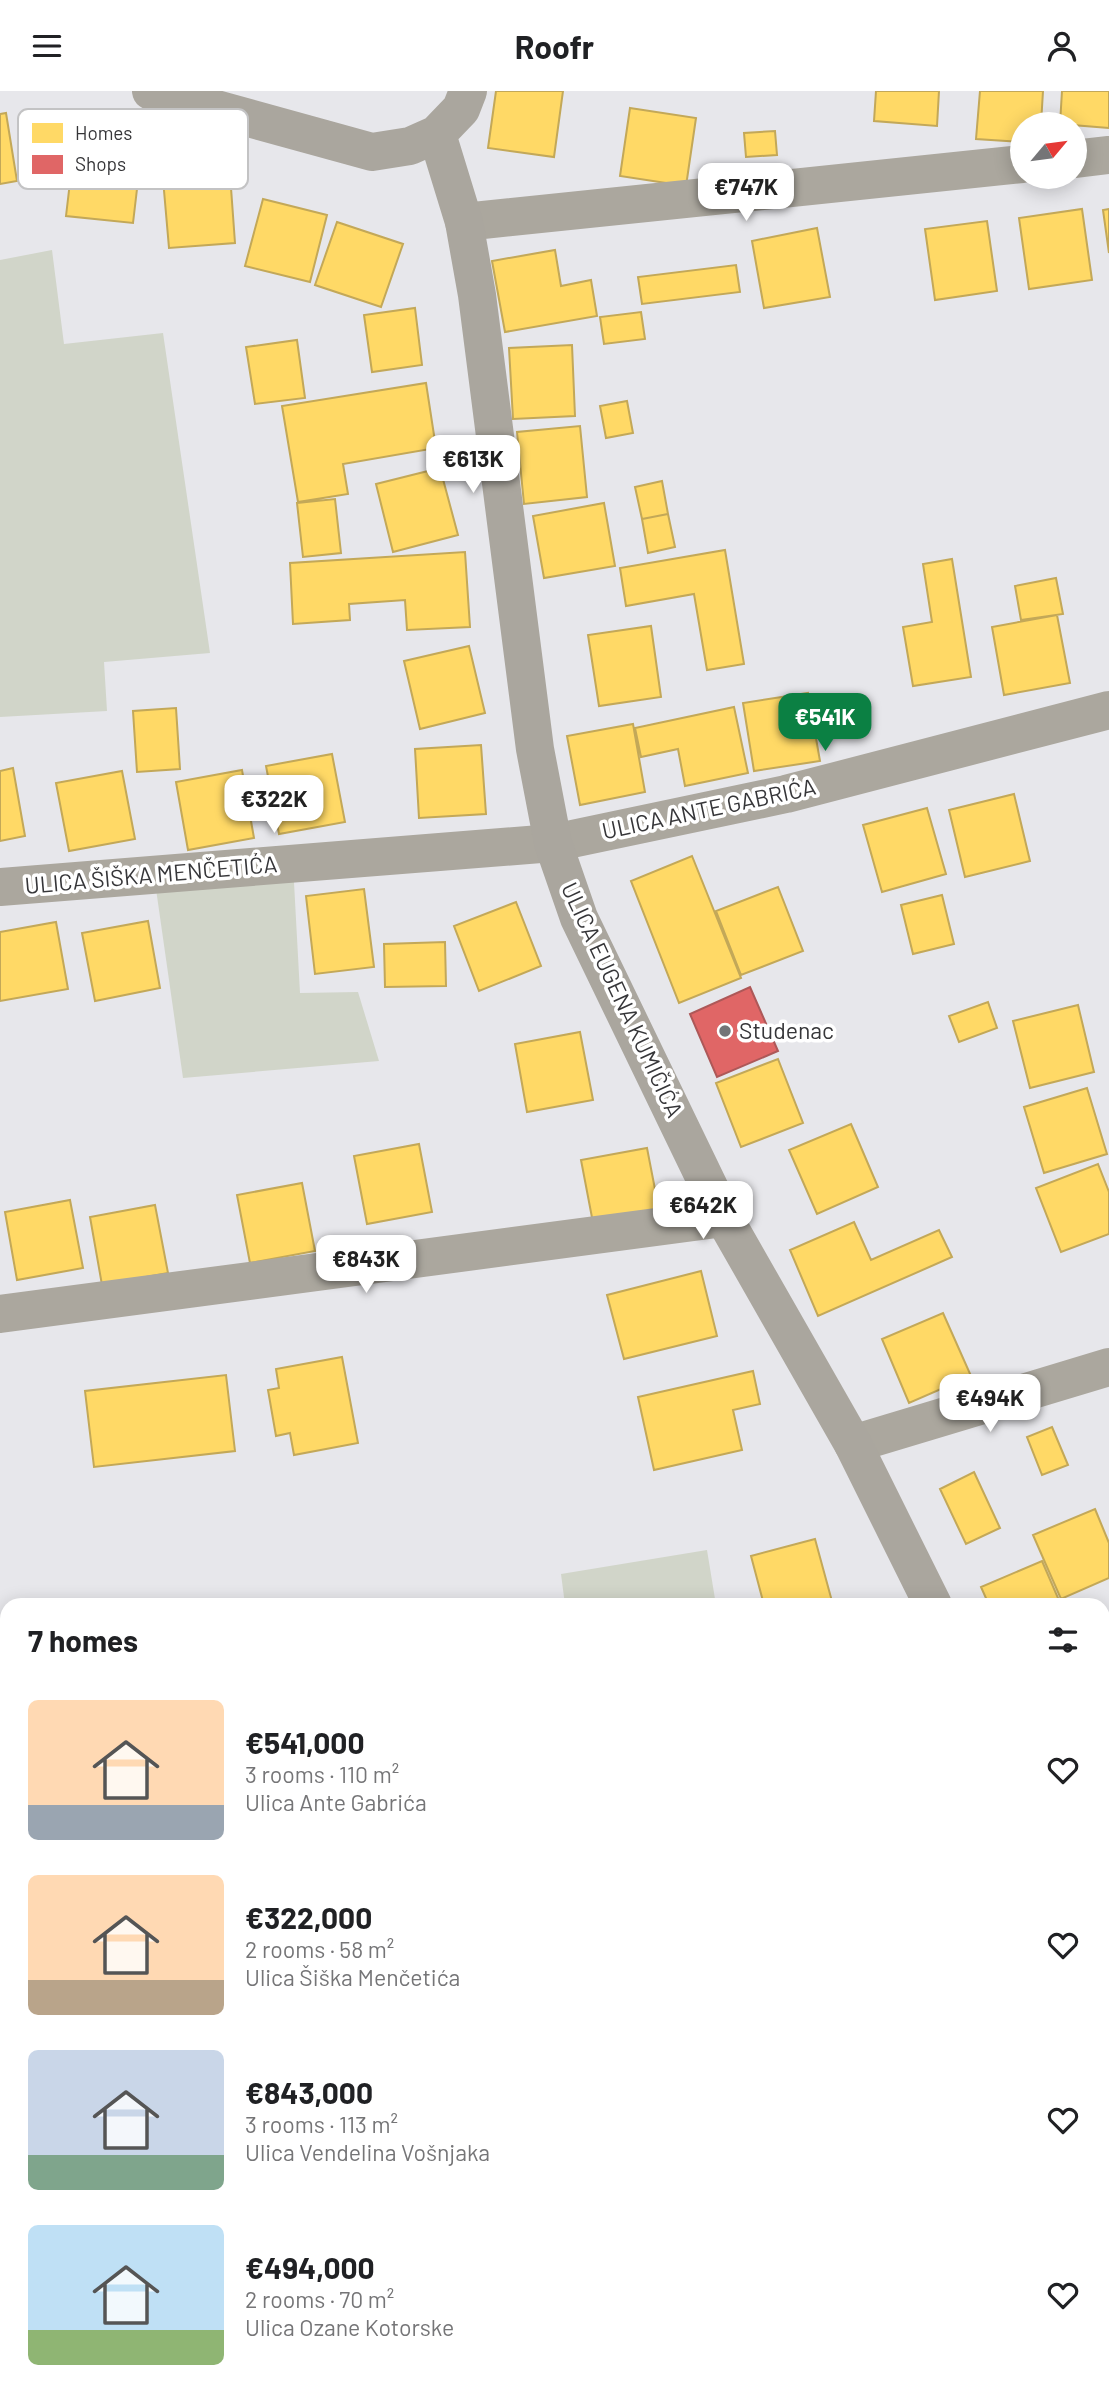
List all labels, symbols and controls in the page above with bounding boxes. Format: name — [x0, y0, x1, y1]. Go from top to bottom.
icon: menu — [28, 27, 66, 65]
text: Roofr — [515, 27, 594, 65]
icon: person — [1043, 27, 1081, 65]
legend — [18, 109, 248, 189]
north arrow — [1010, 112, 1087, 189]
map controls — [1010, 112, 1087, 189]
text: Homes — [75, 121, 132, 144]
text: Shops — [75, 152, 126, 175]
pin: €747K — [697, 163, 795, 223]
text: €747K — [714, 172, 778, 200]
pin: €613K — [424, 435, 522, 495]
text: €613K — [442, 444, 504, 472]
pin: €541K — [776, 693, 874, 753]
text: €541K — [794, 702, 856, 730]
street label: ULICA ANTE GABRIĆA — [599, 772, 818, 844]
pin: €322K — [225, 775, 323, 835]
text: €322K — [240, 784, 308, 812]
street label: ULICA ŠIŠKA MENČETIĆA — [24, 849, 278, 899]
street label: ULICA EUGENA KUMIČIĆA — [556, 878, 690, 1122]
place label: Studenac — [739, 1016, 834, 1044]
marker: Studenac — [717, 1023, 733, 1039]
pin: €642K — [654, 1181, 752, 1241]
text: €642K — [669, 1190, 737, 1218]
pin: €843K — [317, 1235, 415, 1295]
text: €843K — [332, 1244, 400, 1272]
pin: €494K — [941, 1375, 1039, 1434]
text: €494K — [955, 1383, 1025, 1411]
icon: filters — [1044, 1621, 1082, 1659]
text: 7 homes — [28, 1622, 138, 1658]
text: €541,000 — [245, 1724, 365, 1760]
icon: home — [84, 1728, 168, 1812]
icon: heart — [1044, 1751, 1082, 1789]
text: 3 rooms · 110 m² — [245, 1760, 399, 1788]
text: Ulica Ante Gabrića — [245, 1788, 427, 1816]
text: €322,000 — [245, 1899, 372, 1935]
icon: home — [84, 1903, 168, 1987]
icon: heart — [1044, 1926, 1082, 1964]
text: 2 rooms · 58 m² — [245, 1935, 394, 1963]
text: Ulica Šiška Menčetića — [245, 1963, 460, 1991]
text: €843,000 — [245, 2074, 373, 2110]
icon: home — [84, 2078, 168, 2162]
icon: heart — [1044, 2101, 1082, 2139]
text: 3 rooms · 113 m² — [245, 2110, 398, 2138]
text: Ulica Vendelina Vošnjaka — [245, 2138, 490, 2166]
text: €494,000 — [245, 2249, 375, 2285]
icon: home — [84, 2253, 168, 2337]
icon: heart — [1044, 2276, 1082, 2314]
text: 2 rooms · 70 m² — [245, 2285, 394, 2313]
text: Ulica Ozane Kotorske — [245, 2313, 454, 2341]

